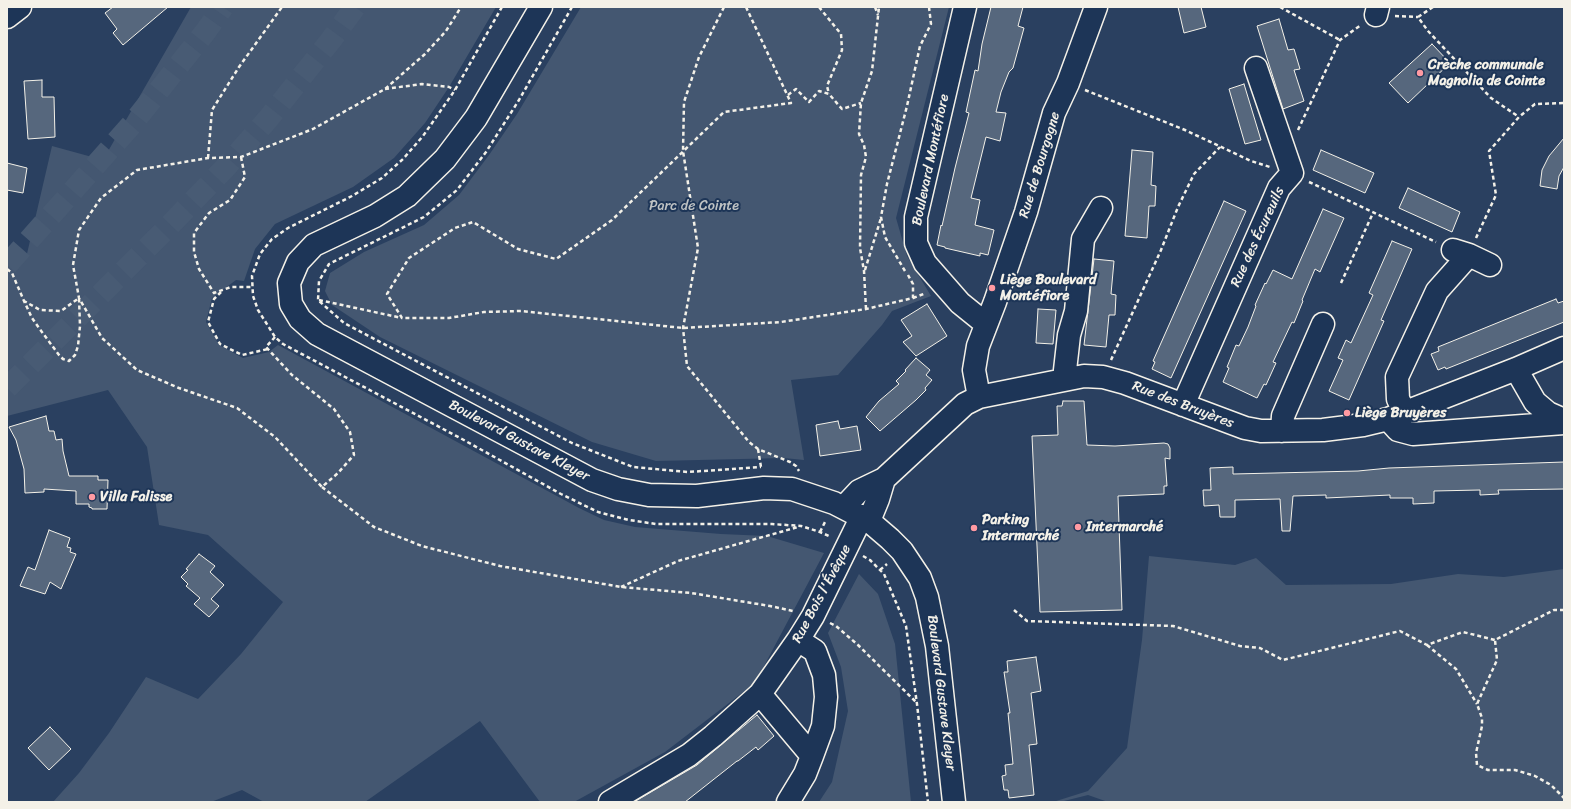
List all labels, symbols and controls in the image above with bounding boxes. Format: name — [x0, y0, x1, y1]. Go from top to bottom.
place label: Crèche communale Magnolia de Cointe — [1428, 57, 1545, 90]
marker: Crèche communale Magnolia de Cointe — [1415, 68, 1425, 78]
street label: Boulevard Montéfiore — [909, 93, 953, 227]
street label: Rue de Bourgogne — [1016, 110, 1064, 220]
street label: Rue des Écureuils — [1227, 184, 1289, 290]
park label: Parc de Cointe — [649, 198, 739, 214]
place label: Liège Boulevard Montéfiore — [1000, 272, 1096, 304]
marker: Liège Boulevard Montéfiore — [987, 283, 997, 293]
street label: Rue des Bruyères — [1130, 378, 1236, 432]
street label: Boulevard Gustave Kleyer — [446, 397, 592, 485]
place label: Liège Bruyères — [1355, 405, 1446, 421]
marker: Liège Bruyères — [1342, 408, 1352, 418]
place label: Villa Falisse — [100, 489, 172, 505]
marker: Villa Falisse — [87, 492, 97, 502]
place label: Parking Intermarché — [982, 512, 1059, 544]
place label: Intermarché — [1086, 519, 1163, 535]
marker: Intermarché — [1073, 522, 1083, 532]
marker: Parking Intermarché — [969, 523, 979, 533]
street label: Rue Bois l'Évêque — [789, 542, 855, 646]
street label: Boulevard Gustave Kleyer — [923, 614, 959, 772]

